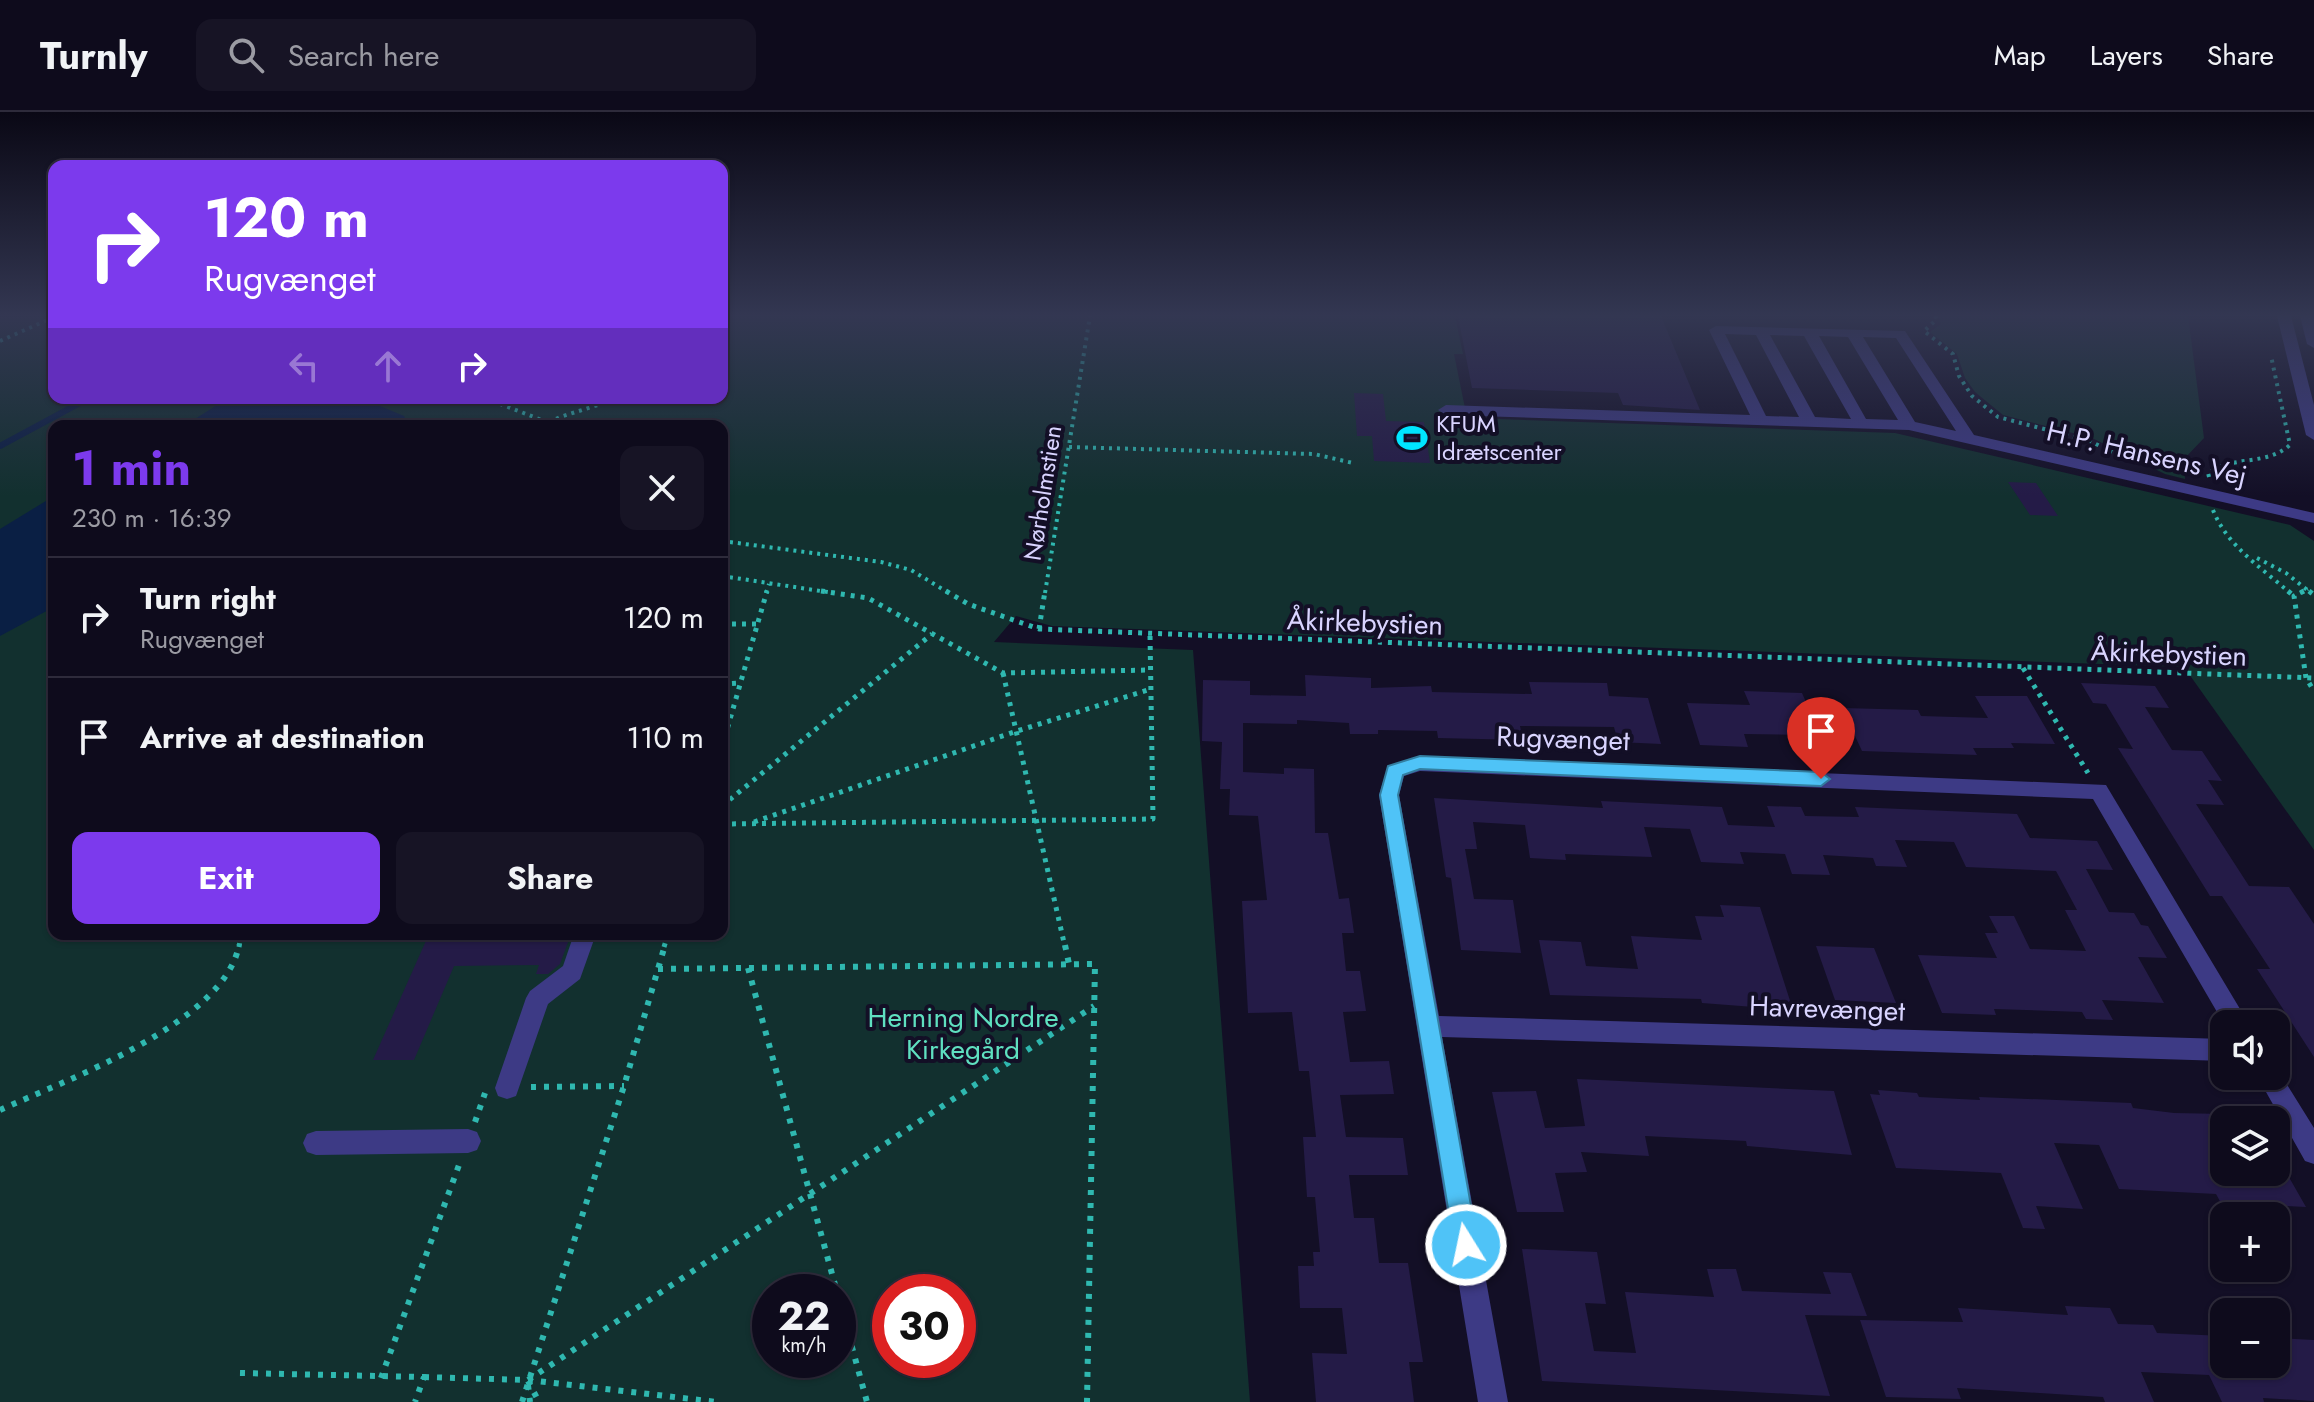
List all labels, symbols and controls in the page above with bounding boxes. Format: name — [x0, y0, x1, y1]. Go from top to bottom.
search box — [196, 19, 756, 91]
text: Turnly — [40, 28, 148, 83]
icon: search — [224, 33, 268, 77]
text: Search here — [288, 34, 439, 77]
text: Map — [1994, 35, 2046, 76]
text: Layers — [2090, 35, 2163, 76]
text: Share — [2207, 35, 2274, 76]
text: 120 m — [204, 177, 369, 258]
icon: right — [72, 192, 176, 296]
text: Rugvænget — [204, 252, 376, 304]
icon: left — [282, 344, 326, 388]
icon: ahead — [366, 344, 410, 388]
icon: right — [450, 344, 494, 388]
place label: KFUM Idrætscenter — [1436, 406, 1563, 469]
street label: H.P. Hansens Vej — [2043, 411, 2251, 496]
sports icon: KFUM Idrætscenter — [1395, 421, 1429, 455]
street label: Nørholmstien — [1015, 423, 1070, 563]
text: 1 min — [72, 434, 191, 503]
button: close — [620, 446, 704, 530]
text: 230 m · 16:39 — [72, 499, 232, 537]
text: Turn right — [140, 577, 276, 620]
icon: right — [72, 595, 116, 639]
text: 120 m — [623, 596, 704, 639]
street label: Åkirkebystien — [1286, 599, 1444, 646]
text: Rugvænget — [140, 620, 264, 658]
street label: Åkirkebystien — [2090, 630, 2248, 677]
pin — [1787, 697, 1855, 779]
icon: arrive — [1799, 709, 1843, 753]
icon: arrive — [72, 715, 116, 759]
text: Arrive at destination — [140, 716, 425, 759]
text: 110 m — [627, 716, 704, 759]
street label: Rugvænget — [1496, 716, 1631, 761]
button: Exit — [72, 832, 380, 924]
button: Share — [396, 832, 704, 924]
street label: Havrevænget — [1748, 985, 1906, 1032]
park label: Herning Nordre Kirkegård — [867, 997, 1059, 1070]
map controls — [2210, 1010, 2290, 1378]
button: sound — [2210, 1010, 2290, 1090]
button: layers — [2210, 1106, 2290, 1186]
button: + — [2210, 1202, 2290, 1282]
position arrow — [1424, 1203, 1508, 1287]
speed limit sign: 30 — [872, 1274, 976, 1378]
text: 22 — [778, 1287, 830, 1345]
button: − — [2210, 1298, 2290, 1378]
text: km/h — [781, 1331, 827, 1360]

